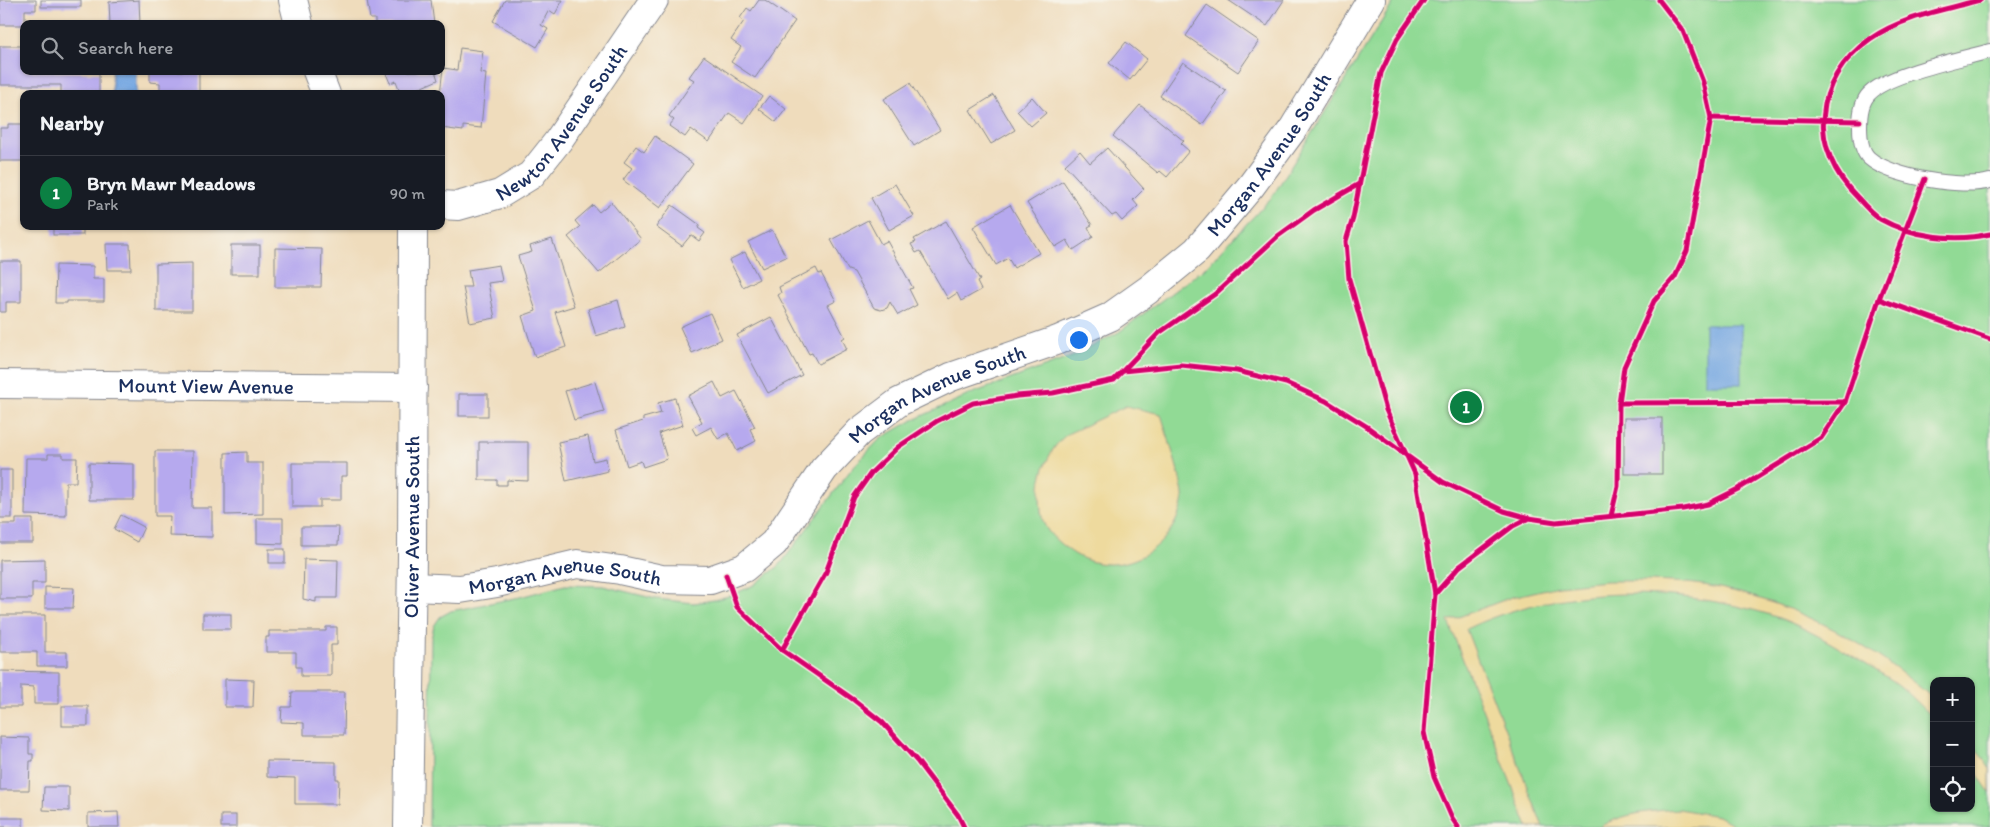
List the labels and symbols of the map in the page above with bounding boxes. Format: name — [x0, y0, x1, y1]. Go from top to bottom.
street label: Newton Avenue South — [490, 39, 632, 206]
street label: Morgan Avenue South — [1201, 68, 1336, 241]
your location — [1066, 327, 1092, 353]
street label: Morgan Avenue South — [842, 339, 1029, 448]
street label: Mount View Avenue — [118, 372, 294, 399]
pin: 1 — [1450, 388, 1482, 426]
street label: Oliver Avenue South — [398, 435, 424, 619]
street label: Morgan Avenue South — [466, 550, 664, 599]

